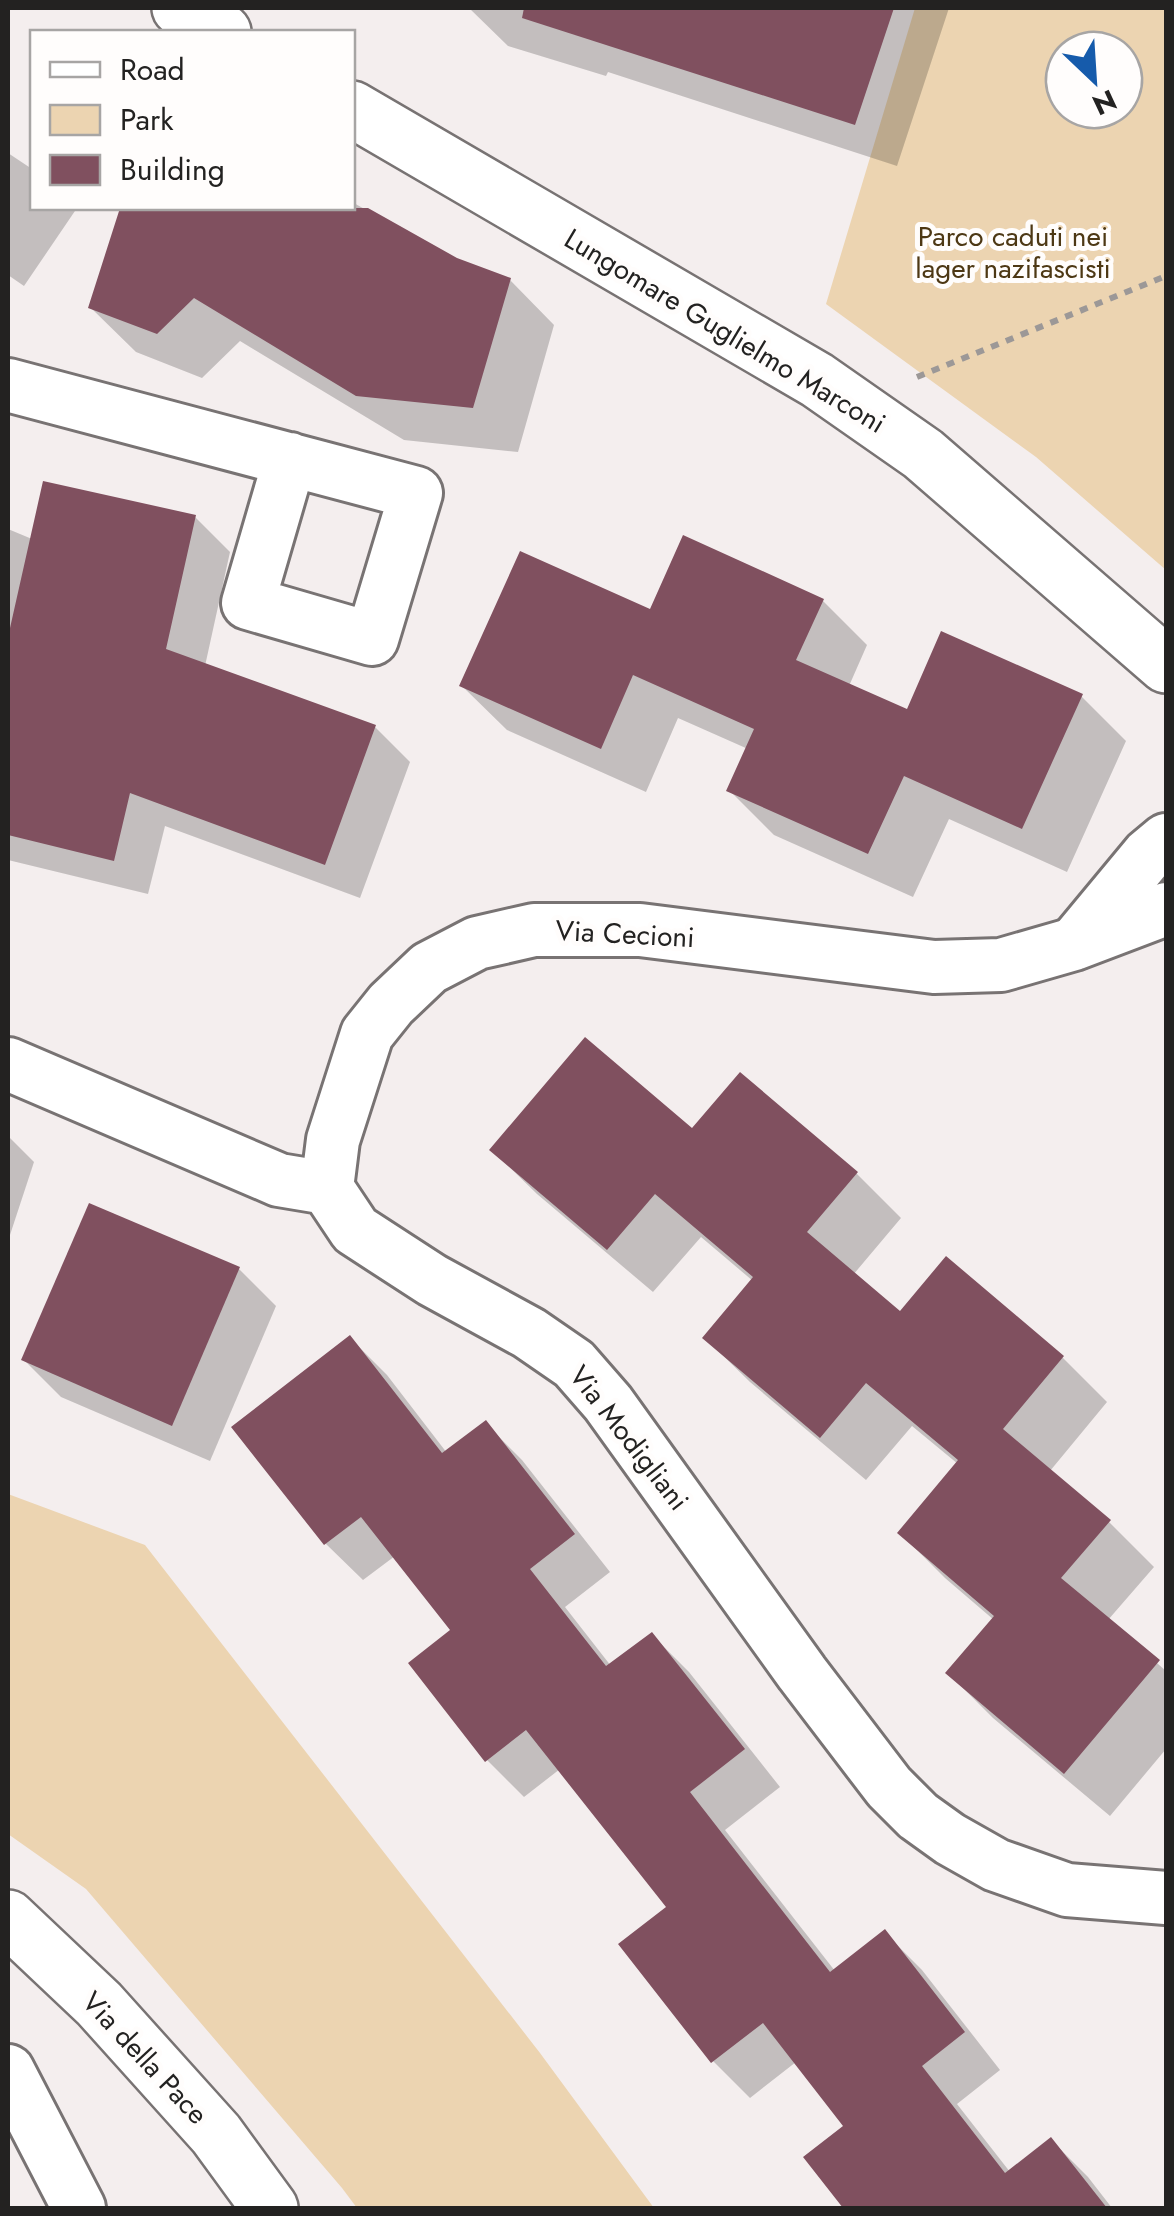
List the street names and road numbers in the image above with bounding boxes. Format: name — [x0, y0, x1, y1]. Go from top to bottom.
street label: Lungomare Guglielmo Marconi — [557, 219, 893, 443]
street label: Via Cecioni — [554, 910, 696, 958]
street label: Via Modigliani — [559, 1357, 699, 1519]
street label: Via della Pace — [73, 1982, 217, 2134]

